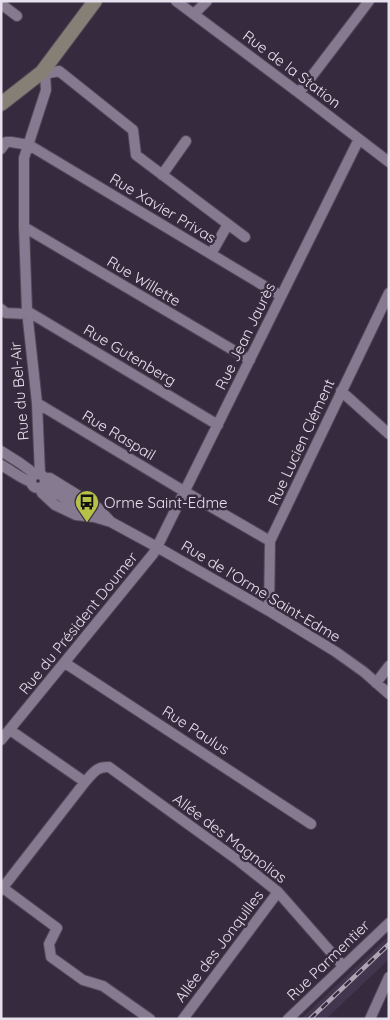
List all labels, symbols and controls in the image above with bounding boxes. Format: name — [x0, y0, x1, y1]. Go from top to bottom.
street label: Rue de la Station — [239, 26, 345, 112]
street label: Rue Xavier Privas — [106, 169, 220, 247]
street label: Rue Willette — [104, 252, 184, 310]
street label: Rue Jean Jaurès — [211, 279, 279, 393]
street label: Rue Gutenberg — [80, 320, 180, 390]
street label: Rue du Bel-Air — [5, 341, 33, 441]
street label: Rue Lucien Clément — [263, 376, 339, 508]
street label: Rue Raspail — [79, 406, 159, 464]
bus stop icon: Orme Saint-Edme — [74, 489, 100, 523]
place label: Orme Saint-Edme — [104, 493, 228, 512]
street label: Rue de l'Orme Saint-Edme — [178, 536, 344, 646]
street label: Rue du Président Doumer — [15, 548, 142, 698]
street label: Rue Paulus — [159, 701, 233, 759]
street label: Allée des Magnolias — [169, 789, 291, 887]
street label: Allée des Jonquilles — [171, 886, 267, 1006]
street label: Rue Parmentier — [283, 915, 374, 1004]

